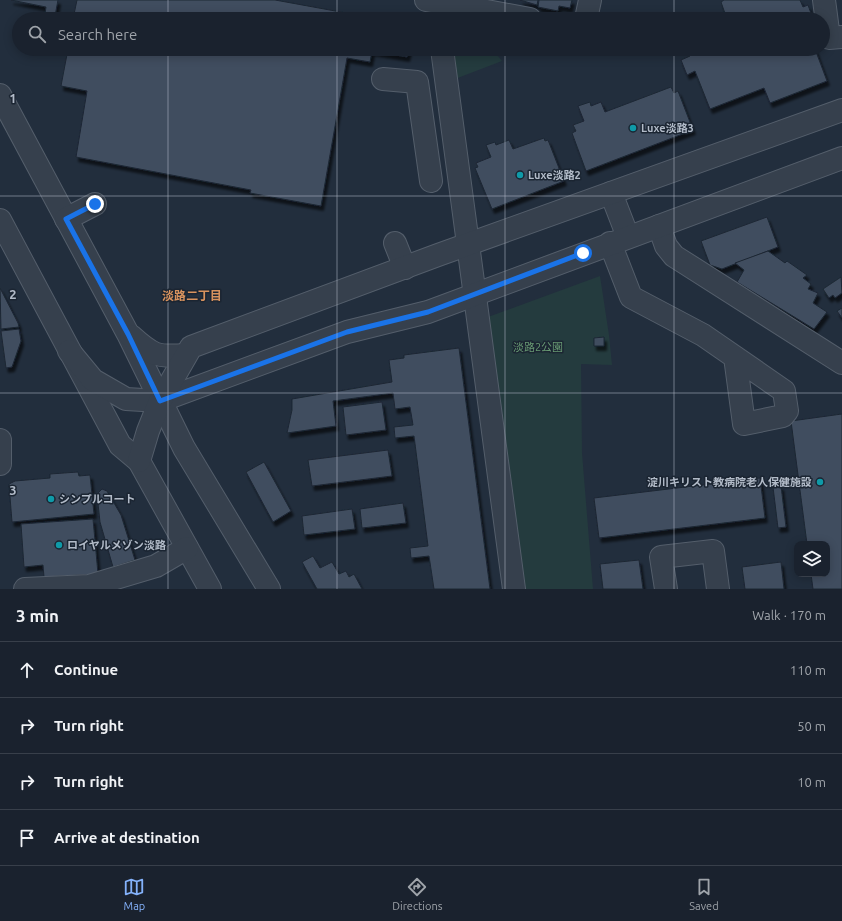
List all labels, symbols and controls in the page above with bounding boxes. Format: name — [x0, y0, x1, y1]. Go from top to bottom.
search box — [12, 12, 830, 56]
icon: search — [26, 23, 48, 45]
text: Search here — [58, 26, 137, 43]
text: 1 — [9, 91, 17, 105]
place label: Luxe淡路3 — [641, 122, 694, 134]
marker: Luxe淡路3 — [628, 123, 638, 133]
place label: Luxe淡路2 — [528, 169, 581, 181]
marker: Luxe淡路2 — [515, 170, 525, 180]
route end — [86, 195, 104, 213]
route start — [574, 244, 592, 262]
text: 2 — [9, 287, 17, 301]
district label: 淡路二丁目 — [162, 289, 222, 302]
park label: 淡路2公園 — [513, 341, 563, 353]
place label: 淀川キリスト教病院老人保健施設 — [647, 476, 812, 488]
marker: 淀川キリスト教病院老人保健施設 — [815, 477, 825, 487]
text: 3 — [9, 483, 17, 497]
place label: シンプルコート — [59, 493, 135, 505]
marker: シンプルコート — [46, 494, 56, 504]
place label: ロイヤルメゾン淡路 — [67, 539, 167, 551]
marker: ロイヤルメゾン淡路 — [54, 540, 64, 550]
map controls — [794, 541, 830, 577]
button: layers — [794, 541, 830, 577]
text: 3 min — [16, 606, 59, 625]
text: Walk · 170 m — [752, 608, 826, 622]
icon: ahead — [16, 659, 38, 681]
text: Continue — [54, 661, 118, 678]
text: 110 m — [790, 663, 826, 677]
icon: right — [16, 715, 38, 737]
text: Turn right — [54, 717, 124, 734]
text: 50 m — [797, 719, 826, 733]
icon: right — [16, 771, 38, 793]
text: Turn right — [54, 773, 124, 790]
text: 10 m — [797, 775, 826, 789]
icon: arrive — [16, 827, 38, 849]
text: Arrive at destination — [54, 829, 200, 846]
tab: Map — [123, 876, 145, 912]
tab: Directions — [392, 876, 443, 912]
tab: Saved — [689, 876, 719, 912]

